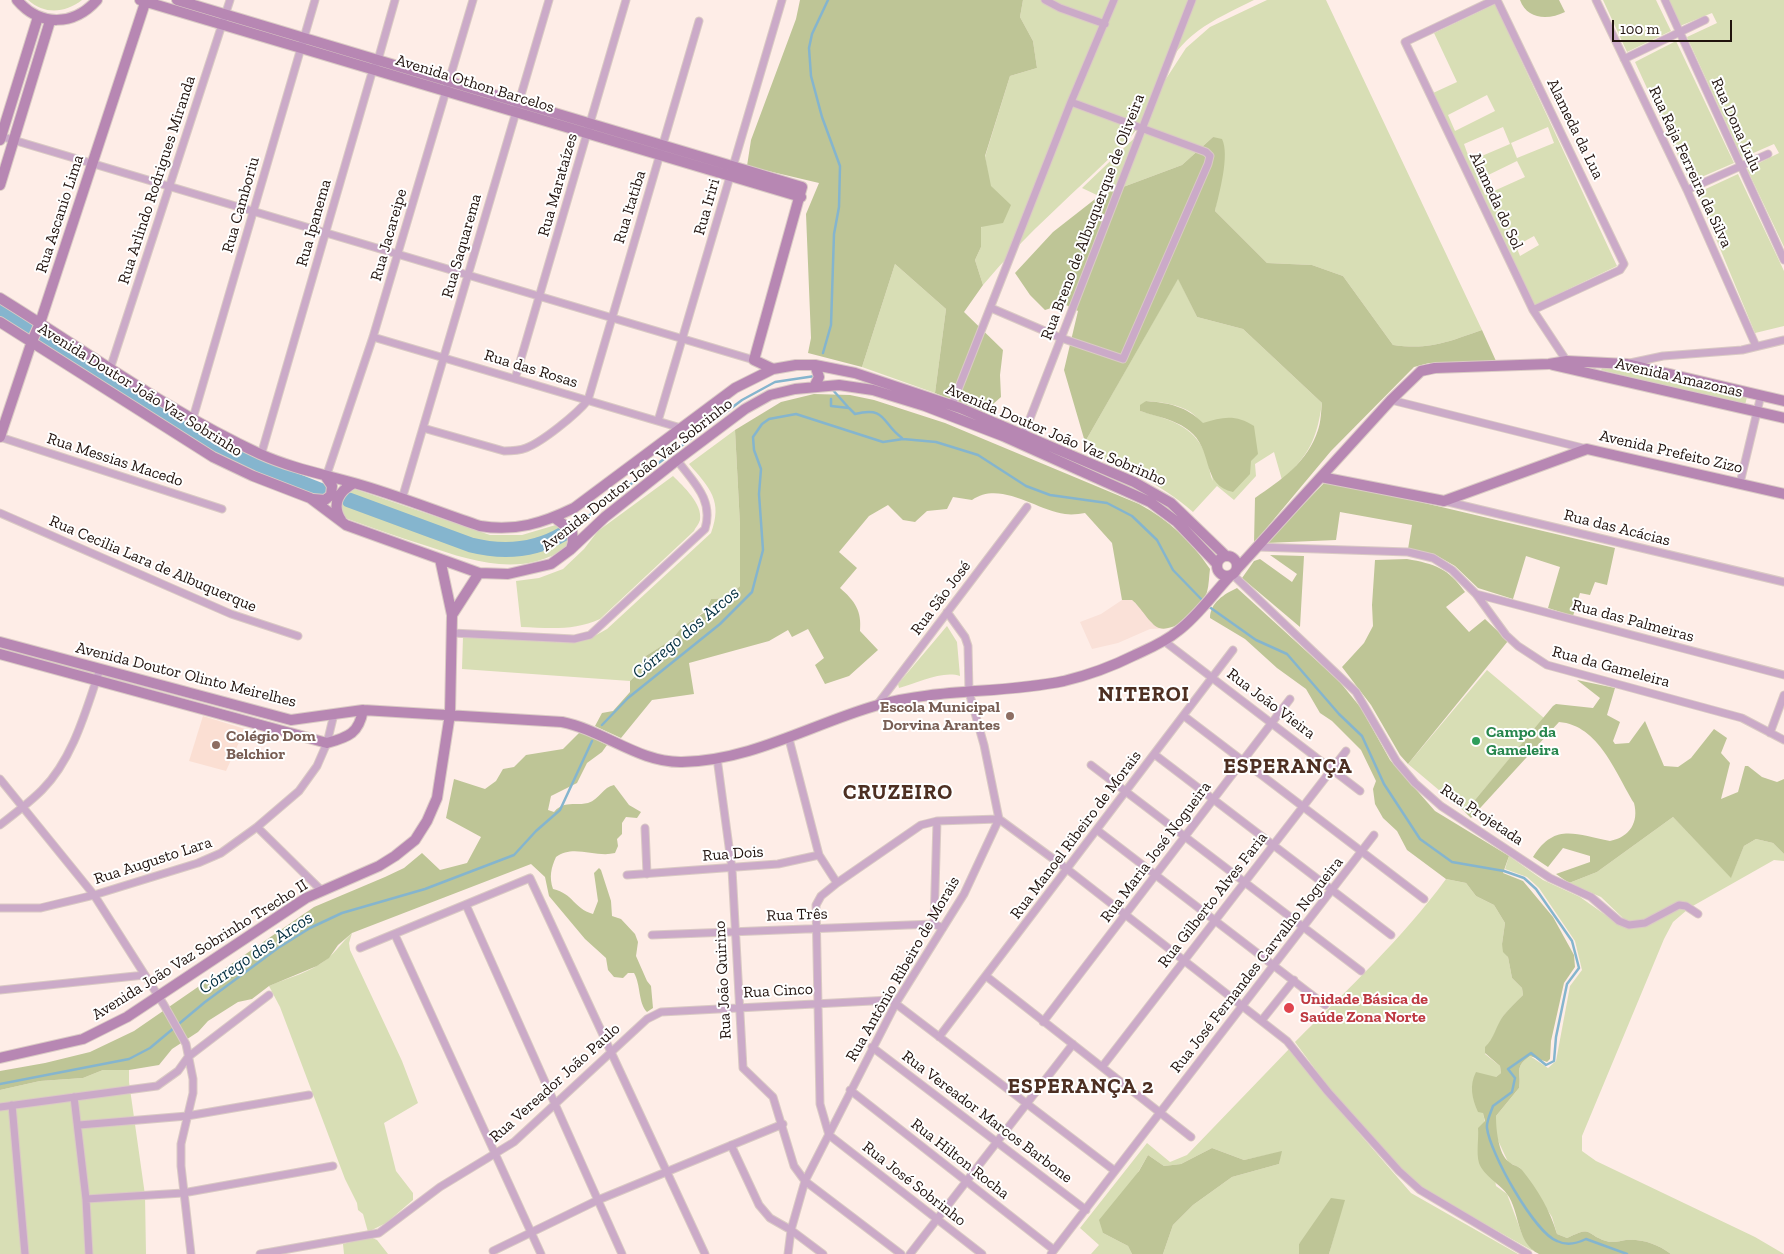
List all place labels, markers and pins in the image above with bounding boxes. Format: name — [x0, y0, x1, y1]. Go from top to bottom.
place label: Escola Municipal Dorvina Arantes — [880, 697, 1000, 735]
marker: Escola Municipal Dorvina Arantes — [1004, 710, 1016, 722]
place label: Campo da Gameleira — [1486, 722, 1559, 760]
place label: Colégio Dom Belchior — [226, 726, 316, 764]
marker: Campo da Gameleira — [1470, 735, 1482, 747]
marker: Colégio Dom Belchior — [210, 739, 222, 751]
place label: Unidade Básica de Saúde Zona Norte — [1300, 989, 1428, 1027]
marker: Unidade Básica de Saúde Zona Norte — [1282, 1001, 1296, 1015]

